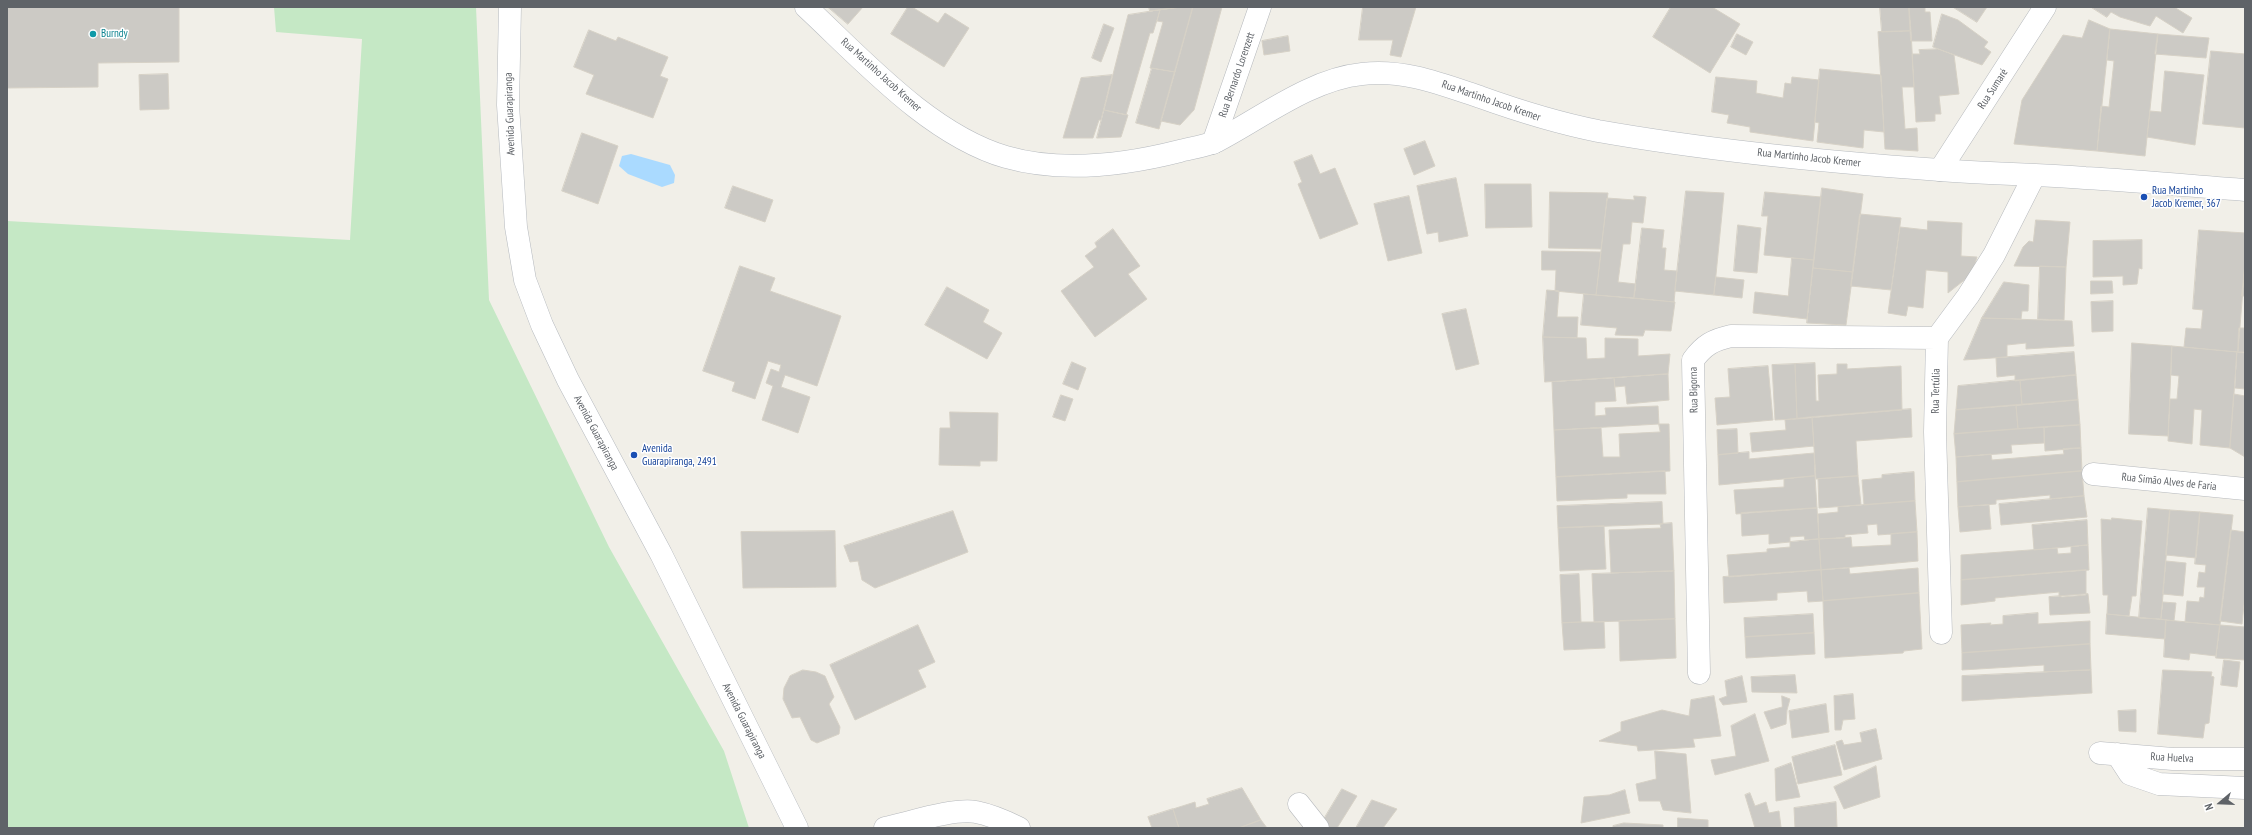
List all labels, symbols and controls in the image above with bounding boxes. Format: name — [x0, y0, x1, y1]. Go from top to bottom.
place label: Burndy — [101, 27, 128, 41]
marker: Burndy — [88, 29, 98, 39]
street label: Rua Bernardo Lorenzett — [1216, 31, 1258, 119]
street label: Rua Martinho Jacob Kremer — [838, 35, 924, 115]
street label: Rua Sumaré — [1975, 66, 2011, 112]
street label: Avenida Guarapiranga — [502, 72, 518, 156]
street label: Rua Martinho Jacob Kremer — [1440, 78, 1542, 124]
street label: Rua Martinho Jacob Kremer — [1757, 146, 1861, 170]
place label: Rua Martinho Jacob Kremer, 367 — [2152, 184, 2221, 210]
marker: Rua Martinho Jacob Kremer, 367 — [2139, 192, 2149, 202]
street label: Rua Bigorna — [1687, 367, 1701, 413]
street label: Rua Tertúlia — [1929, 368, 1943, 414]
street label: Avenida Guarapiranga — [571, 393, 621, 473]
place label: Avenida Guarapiranga, 2491 — [642, 442, 717, 468]
marker: Avenida Guarapiranga, 2491 — [629, 450, 639, 460]
street label: Rua Simão Alves de Faria — [2121, 470, 2217, 494]
street label: Avenida Guarapiranga — [719, 681, 769, 761]
street label: Rua Huelva — [2150, 750, 2194, 766]
north arrow — [2200, 783, 2240, 823]
text: N — [2201, 802, 2216, 812]

